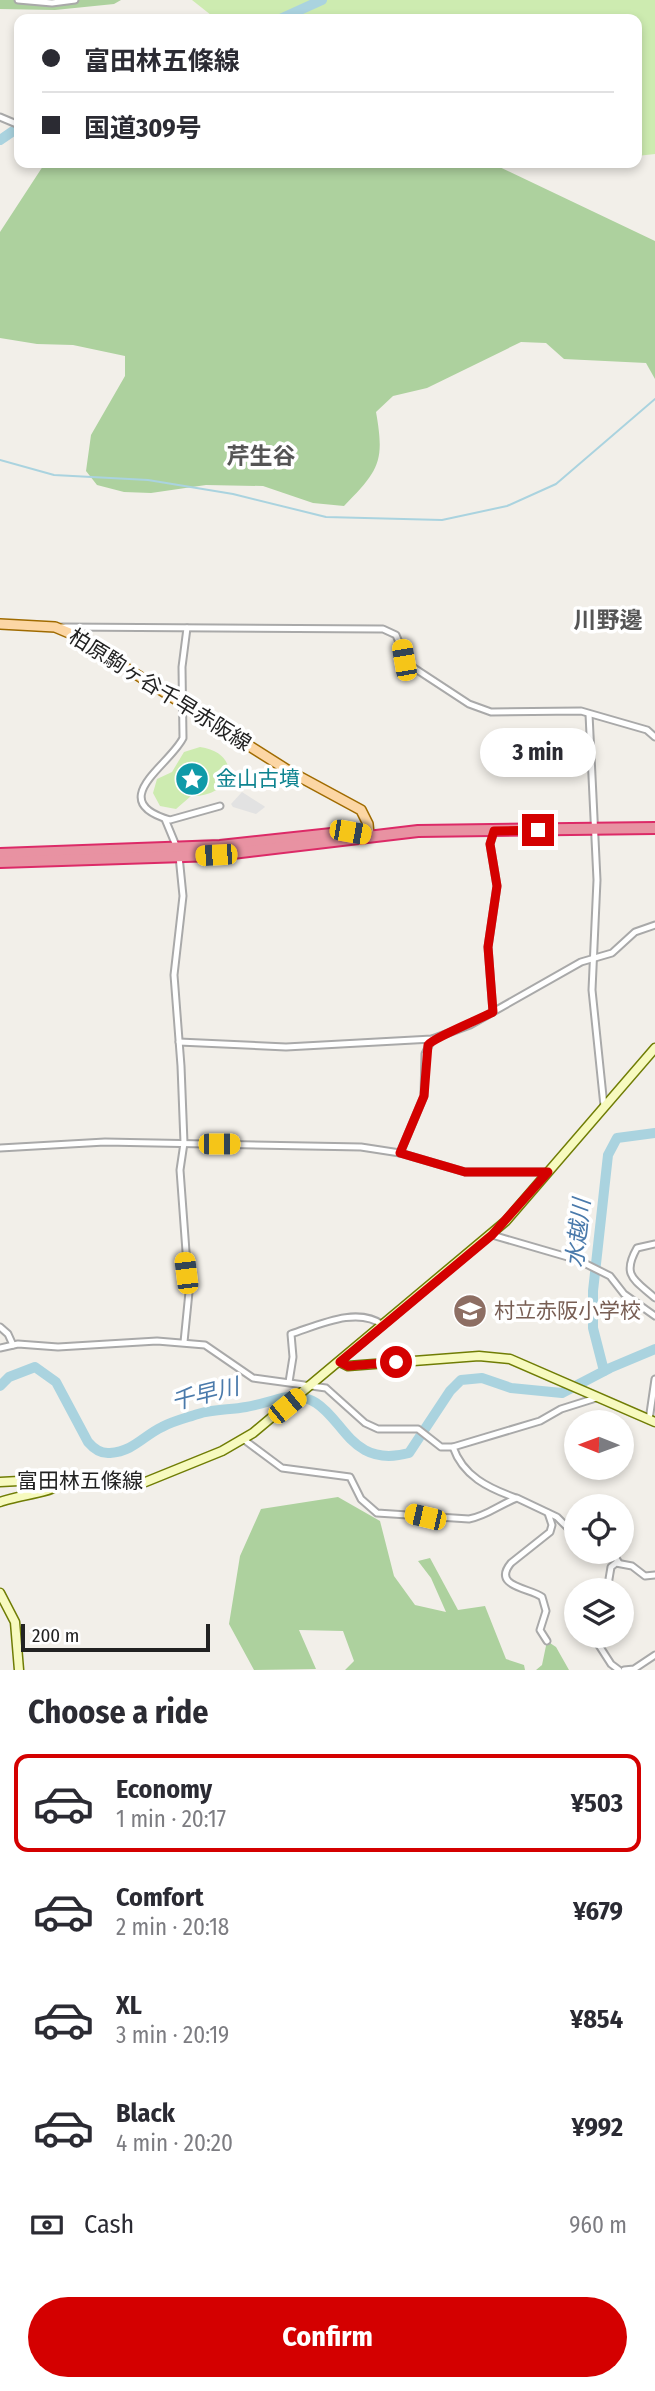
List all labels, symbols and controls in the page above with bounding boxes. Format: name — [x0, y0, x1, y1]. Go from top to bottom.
text: 富田林五條線 — [84, 46, 240, 77]
text: 国道309号 — [84, 113, 202, 144]
district label: 芹生谷 — [227, 442, 296, 470]
district label: 川野邊 — [574, 606, 643, 634]
street label: 柏原駒ヶ谷千早赤阪線 — [64, 623, 256, 757]
car — [391, 637, 418, 683]
callout: 3 min — [480, 728, 596, 778]
text: 3 min — [512, 738, 564, 766]
place icon: 金山古墳 — [173, 760, 211, 798]
place label: 金山古墳 — [216, 766, 300, 792]
route end — [522, 814, 554, 846]
car — [328, 818, 373, 846]
car — [195, 843, 238, 867]
car — [199, 1134, 241, 1155]
water label: 水越川 — [560, 1194, 596, 1269]
car — [174, 1251, 199, 1295]
school or university icon: 村立赤阪小学校 — [451, 1292, 489, 1330]
place label: 村立赤阪小学校 — [494, 1298, 641, 1324]
route start — [380, 1346, 412, 1378]
water label: 千早川 — [168, 1371, 245, 1416]
car — [265, 1385, 310, 1427]
north arrow — [564, 1410, 634, 1480]
map controls — [564, 1410, 634, 1648]
street label: 富田林五條線 — [17, 1468, 143, 1494]
button: locate — [564, 1494, 634, 1564]
car — [403, 1502, 448, 1532]
button: layers — [564, 1578, 634, 1648]
scale bar — [21, 1621, 210, 1653]
text: 200 m — [32, 1624, 79, 1647]
text: Choose a ride — [28, 1693, 209, 1731]
icon: car — [32, 1772, 95, 1835]
text: Economy — [116, 1774, 212, 1805]
text: ¥503 — [571, 1788, 623, 1819]
text: 1 min · 20:17 — [116, 1805, 226, 1833]
icon: car — [32, 1880, 95, 1943]
text: Comfort — [116, 1882, 204, 1913]
text: ¥679 — [573, 1896, 623, 1927]
text: 2 min · 20:18 — [116, 1913, 229, 1941]
icon: car — [32, 1988, 95, 2051]
text: XL — [116, 1990, 142, 2021]
text: ¥854 — [570, 2004, 623, 2035]
text: 3 min · 20:19 — [116, 2021, 229, 2049]
icon: car — [32, 2096, 95, 2159]
text: Black — [116, 2098, 175, 2129]
text: ¥992 — [571, 2112, 623, 2143]
text: 4 min · 20:20 — [116, 2129, 233, 2157]
icon: cash — [28, 2206, 66, 2244]
text: Cash — [84, 2209, 134, 2240]
text: 960 m — [569, 2211, 627, 2239]
button: Confirm — [28, 2297, 627, 2377]

